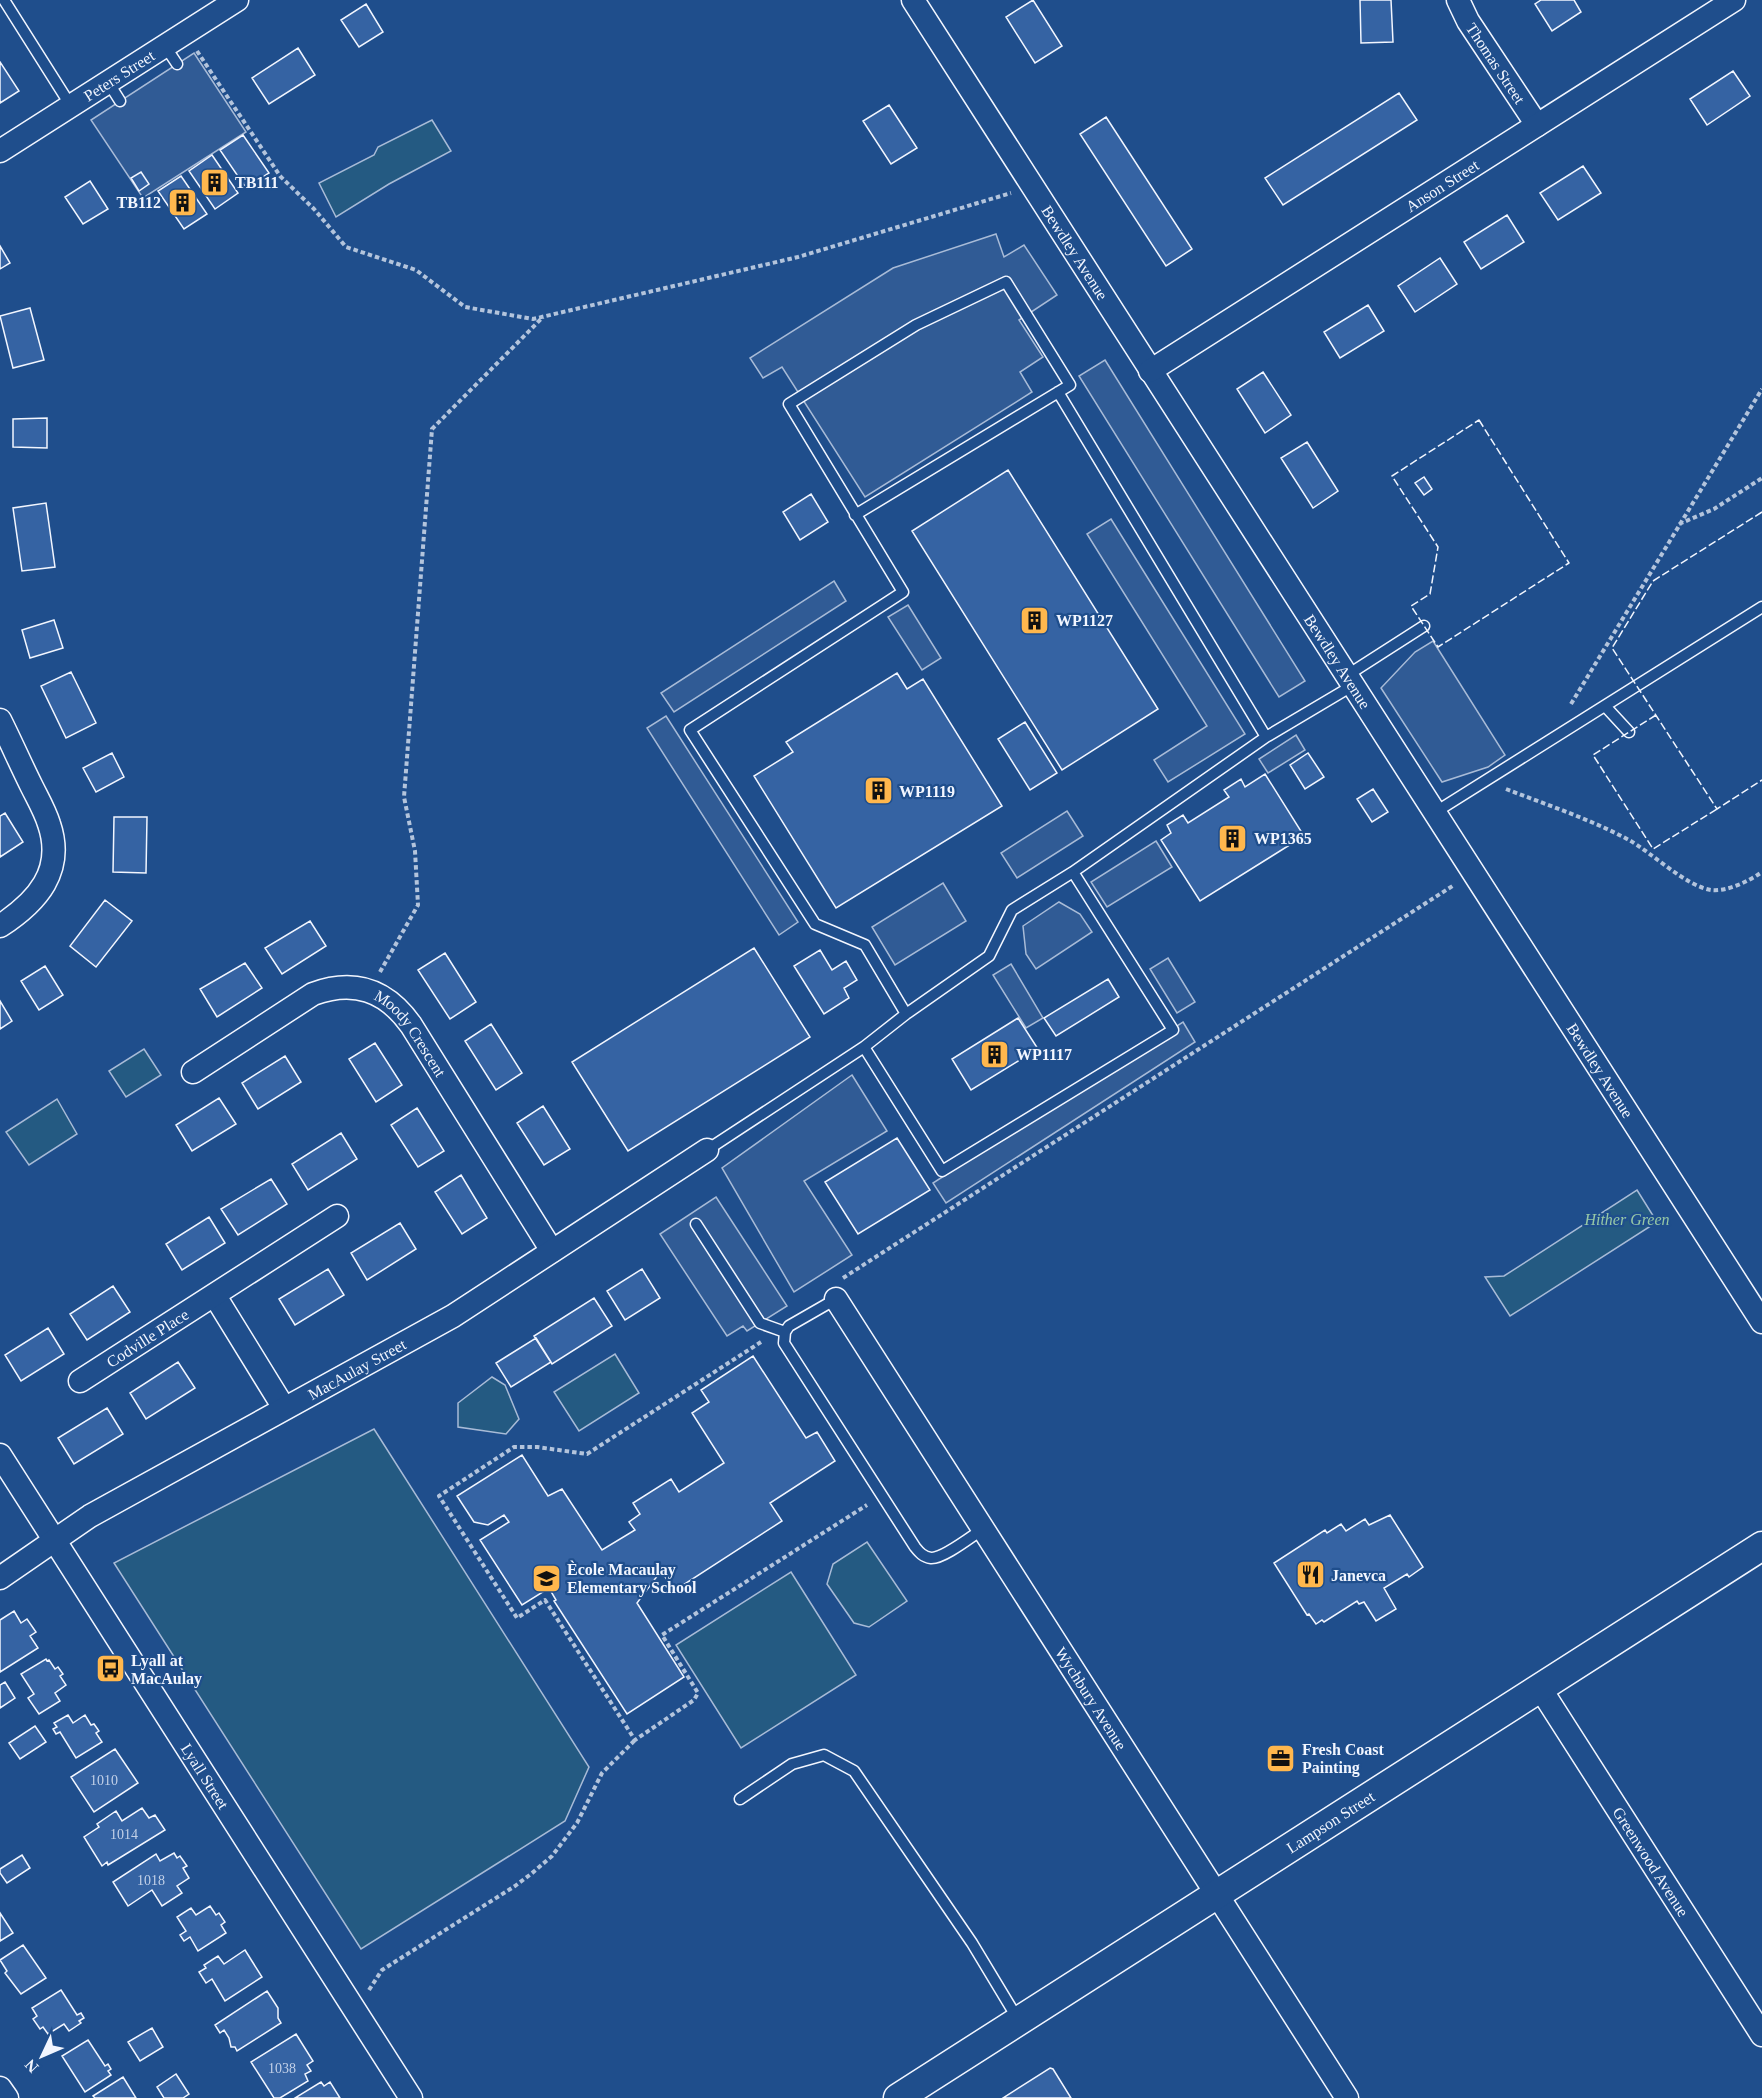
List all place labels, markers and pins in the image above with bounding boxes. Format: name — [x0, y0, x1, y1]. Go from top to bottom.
building icon: TB111 — [198, 166, 230, 198]
place label: TB111 — [235, 174, 279, 191]
building icon: TB112 — [166, 186, 198, 218]
place label: TB112 — [117, 194, 161, 211]
building icon: WP1127 — [1019, 604, 1051, 636]
place label: WP1127 — [1056, 612, 1113, 629]
building icon: WP1119 — [862, 775, 894, 807]
place label: WP1119 — [899, 783, 955, 800]
building icon: WP1365 — [1217, 822, 1249, 854]
place label: WP1365 — [1254, 830, 1312, 847]
building icon: WP1117 — [979, 1038, 1011, 1070]
place label: WP1117 — [1016, 1046, 1072, 1063]
restaurant icon: Janevca — [1294, 1559, 1326, 1591]
place label: Ècole Macaulay Elementary School — [567, 1560, 697, 1597]
school or university icon: Ècole Macaulay Elementary School — [530, 1562, 562, 1594]
place label: Janevca — [1331, 1567, 1386, 1584]
place label: Lyall at MacAulay — [131, 1652, 202, 1688]
bus stop icon: Lyall at MacAulay — [94, 1653, 126, 1685]
place label: Fresh Coast Painting — [1302, 1741, 1385, 1777]
office icon: Fresh Coast Painting — [1265, 1742, 1297, 1774]

